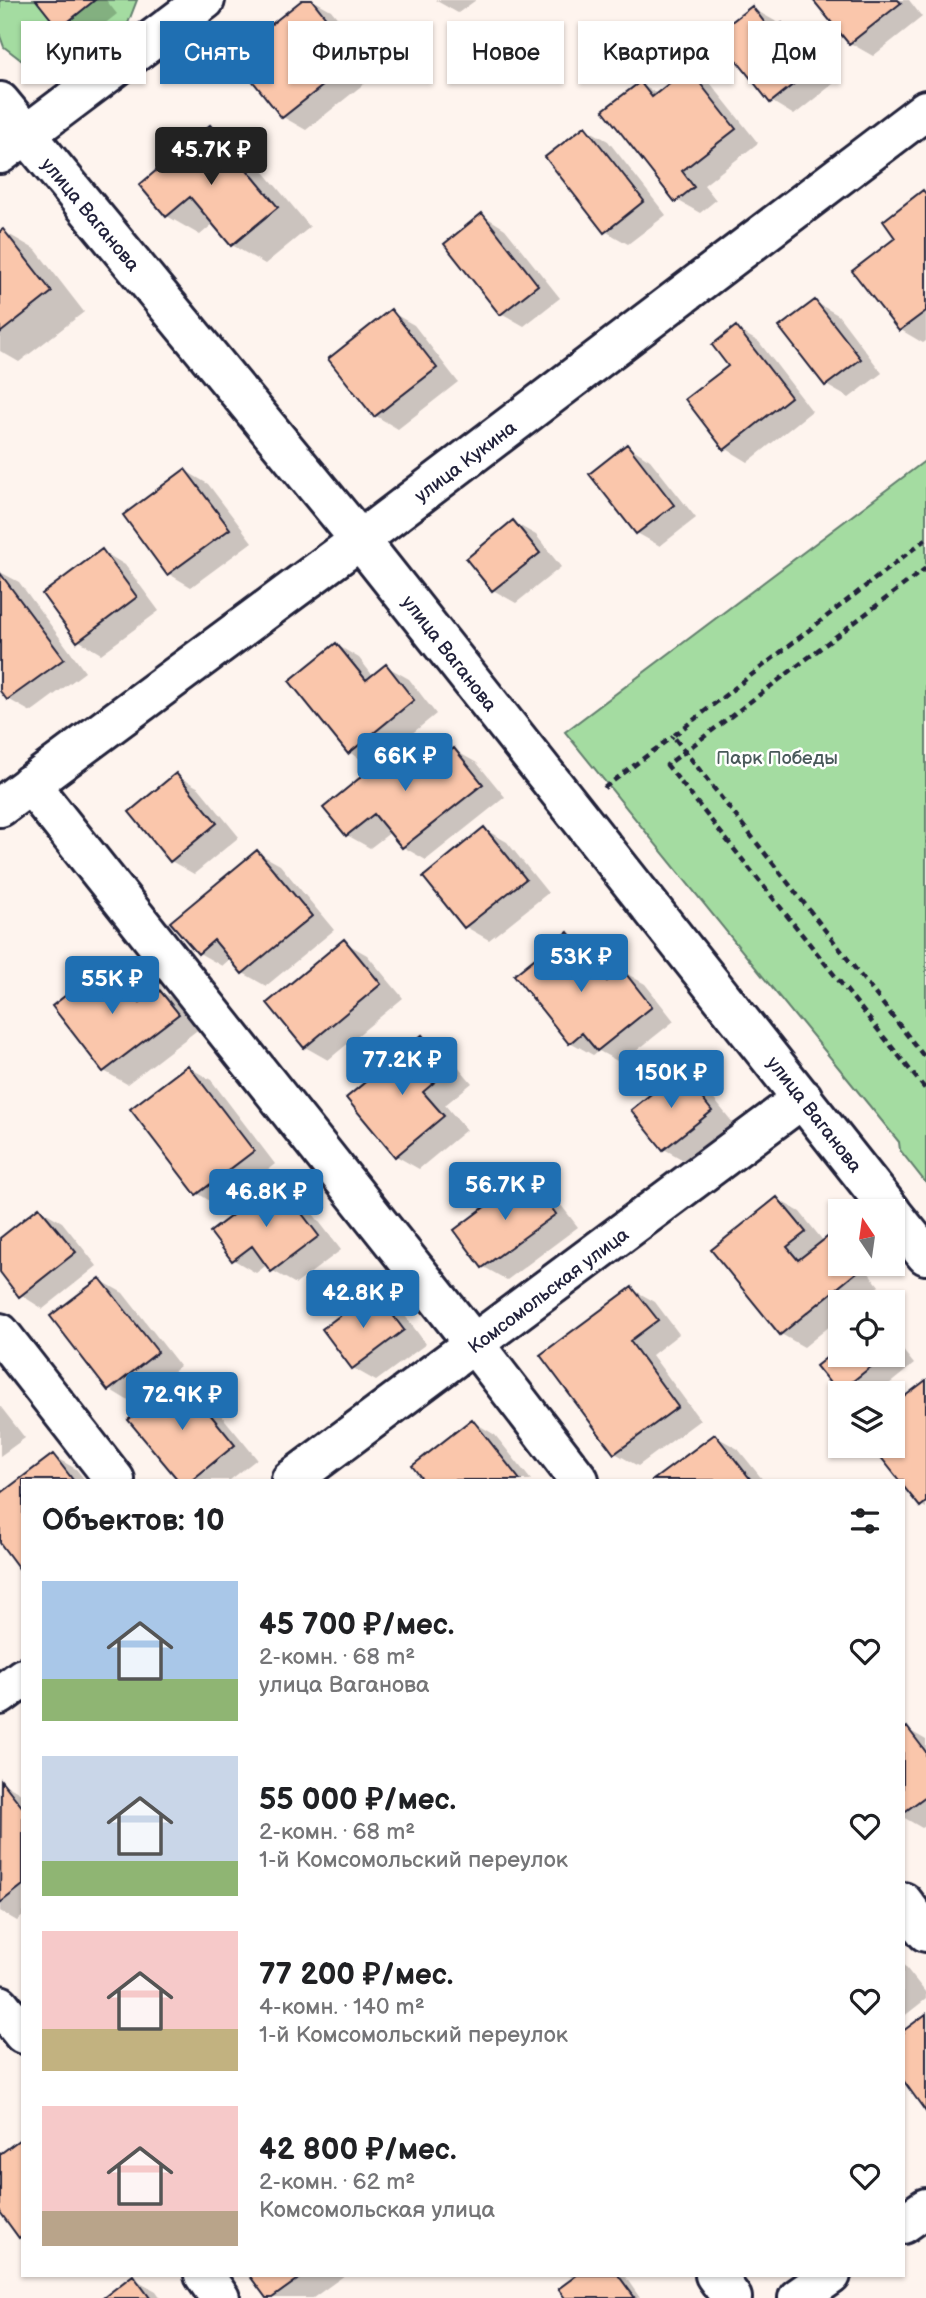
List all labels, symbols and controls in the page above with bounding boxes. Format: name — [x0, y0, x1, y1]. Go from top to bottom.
chip: Купить — [21, 21, 146, 84]
chip: Снять — [160, 21, 274, 84]
chip: Фильтры — [288, 21, 433, 84]
chip: Новое — [447, 21, 564, 84]
chip: Квартира — [578, 21, 734, 84]
chip: Дом — [748, 21, 841, 84]
pin: 45.7K ₽ — [146, 128, 276, 187]
text: 45.7K ₽ — [171, 136, 251, 164]
street label: улица Ваганова — [36, 154, 144, 276]
street label: улица Кукина — [410, 416, 521, 508]
street label: улица Ваганова — [396, 591, 501, 717]
pin: 66K ₽ — [356, 734, 454, 793]
text: 66K ₽ — [373, 742, 437, 770]
park label: Парк Победы — [716, 747, 838, 770]
pin: 53K ₽ — [532, 934, 630, 994]
text: 53K ₽ — [550, 943, 612, 971]
pin: 55K ₽ — [63, 956, 161, 1016]
text: 55K ₽ — [81, 965, 143, 993]
pin: 77.2K ₽ — [337, 1038, 467, 1097]
text: 77.2K ₽ — [362, 1046, 442, 1074]
pin: 150K ₽ — [614, 1050, 728, 1110]
street label: улица Ваганова — [761, 1052, 866, 1178]
text: 150K ₽ — [635, 1059, 707, 1087]
pin: 56.7K ₽ — [440, 1162, 570, 1222]
pin: 46.8K ₽ — [201, 1170, 331, 1229]
text: 56.7K ₽ — [465, 1171, 545, 1199]
text: 46.8K ₽ — [225, 1178, 307, 1206]
north arrow — [828, 1199, 905, 1276]
map controls — [828, 1199, 905, 1458]
street label: Комсомольская улица — [464, 1223, 634, 1359]
pin: 42.8K ₽ — [298, 1270, 428, 1330]
text: 42.8K ₽ — [322, 1279, 404, 1307]
button: locate — [828, 1290, 905, 1367]
pin: 72.9K ₽ — [117, 1372, 247, 1432]
text: 72.9K ₽ — [142, 1381, 222, 1409]
button: layers — [828, 1381, 905, 1458]
icon: filters — [846, 1502, 884, 1540]
text: Объектов: 10 — [42, 1503, 225, 1539]
text: 45 700 ₽/мес. — [259, 1607, 454, 1643]
icon: home — [98, 1609, 182, 1693]
icon: heart — [846, 1632, 884, 1670]
text: 2-комн. · 68 m² — [259, 1643, 415, 1671]
text: улица Ваганова — [259, 1671, 430, 1699]
text: 55 000 ₽/мес. — [259, 1782, 456, 1818]
icon: home — [98, 1784, 182, 1868]
icon: heart — [846, 1807, 884, 1845]
text: 2-комн. · 68 m² — [259, 1818, 415, 1846]
text: 1-й Комсомольский переулок — [259, 1846, 568, 1874]
text: 77 200 ₽/мес. — [259, 1957, 453, 1993]
icon: home — [98, 1959, 182, 2043]
icon: heart — [846, 1982, 884, 2020]
text: 4-комн. · 140 m² — [259, 1993, 425, 2021]
text: 1-й Комсомольский переулок — [259, 2021, 568, 2049]
text: 42 800 ₽/мес. — [259, 2132, 457, 2168]
icon: home — [98, 2134, 182, 2218]
icon: heart — [846, 2157, 884, 2195]
text: 2-комн. · 62 m² — [259, 2168, 415, 2196]
text: Комсомольская улица — [259, 2196, 495, 2224]

